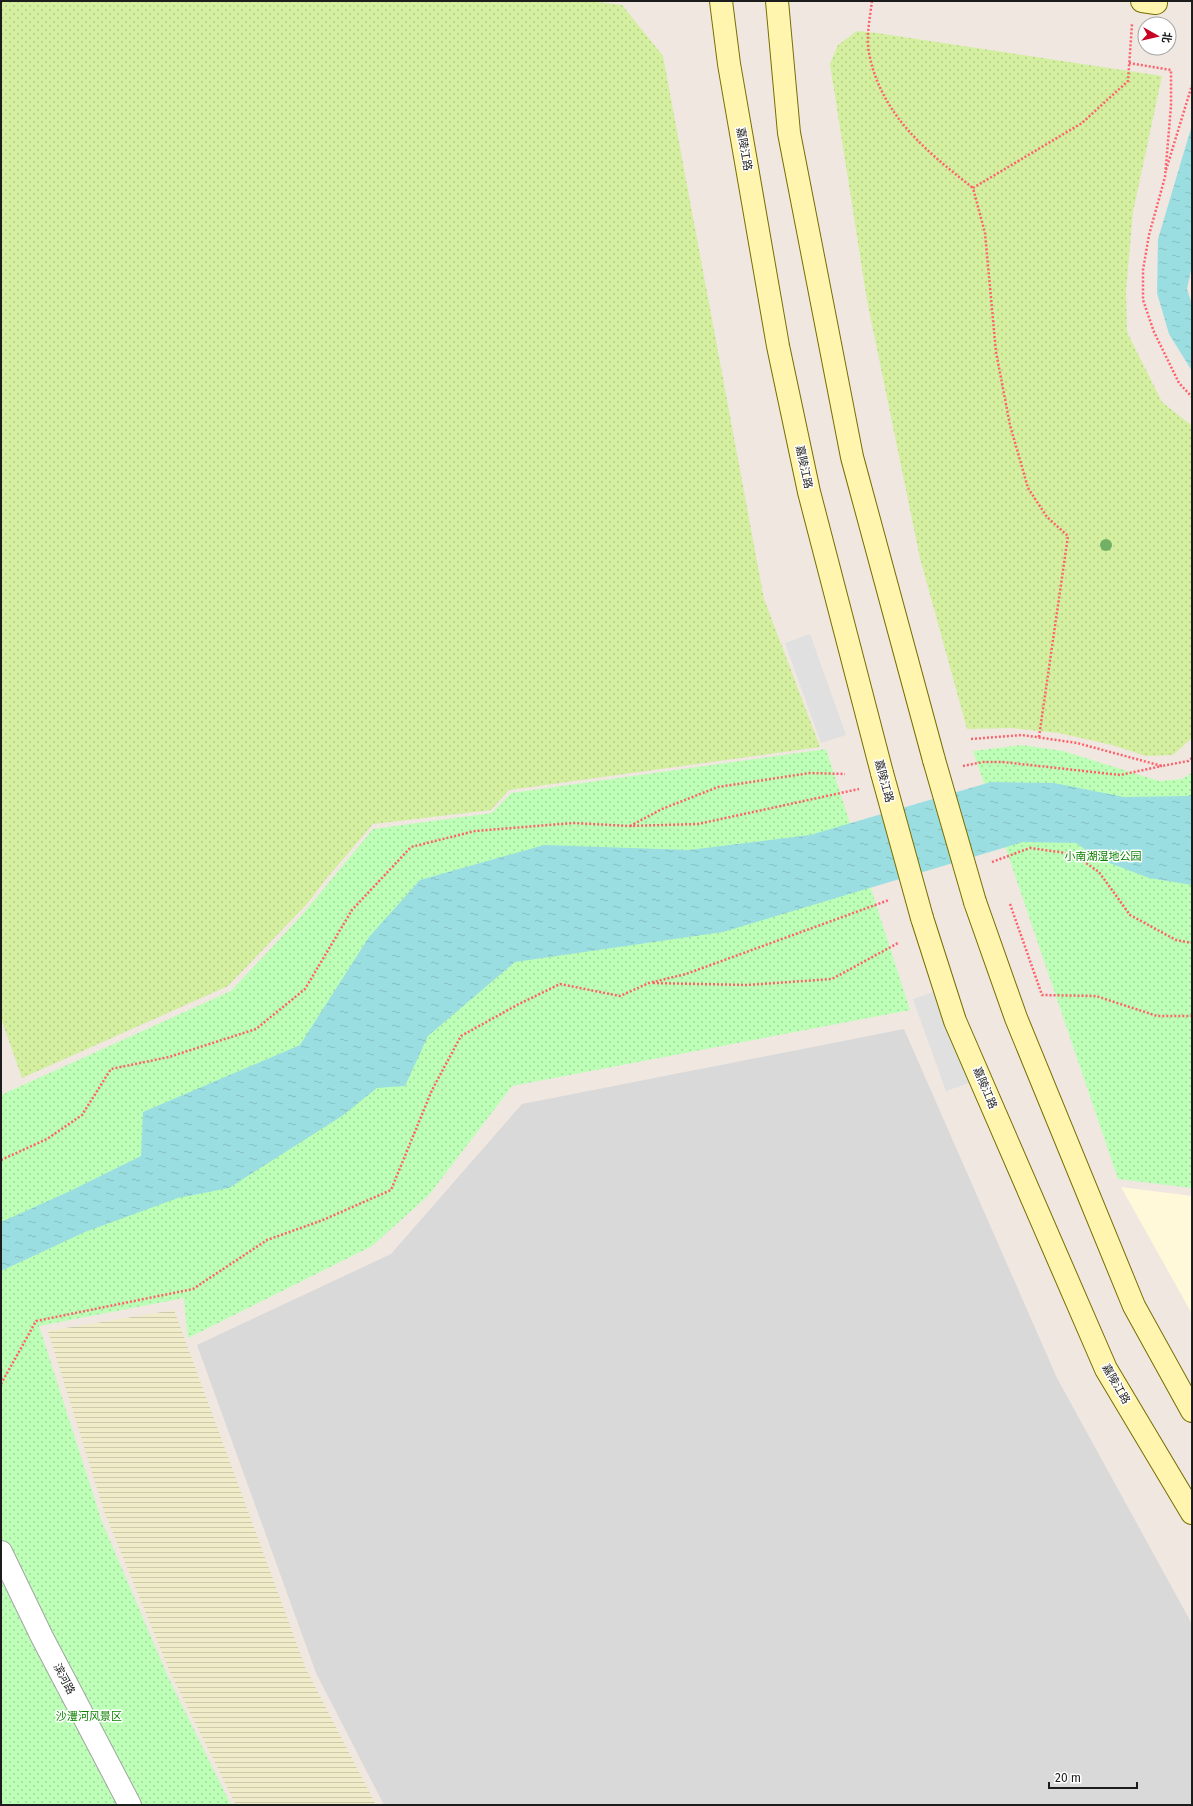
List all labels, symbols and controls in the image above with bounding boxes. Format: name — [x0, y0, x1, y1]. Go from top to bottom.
north arrow — [1137, 16, 1177, 56]
text: 北 — [1159, 31, 1174, 44]
street label: 嘉陵江路 — [734, 126, 754, 172]
street label: 嘉陵江路 — [793, 444, 815, 490]
street label: 嘉陵江路 — [872, 758, 896, 804]
park label: 小南湖湿地公园 — [1065, 850, 1142, 863]
street label: 嘉陵江路 — [970, 1065, 1000, 1111]
street label: 嘉陵江路 — [1099, 1362, 1133, 1406]
street label: 滨河路 — [51, 1661, 77, 1697]
park label: 沙澧河风景区 — [56, 1710, 122, 1723]
scale bar — [1049, 1764, 1137, 1790]
text: 20 m — [1055, 1771, 1081, 1785]

